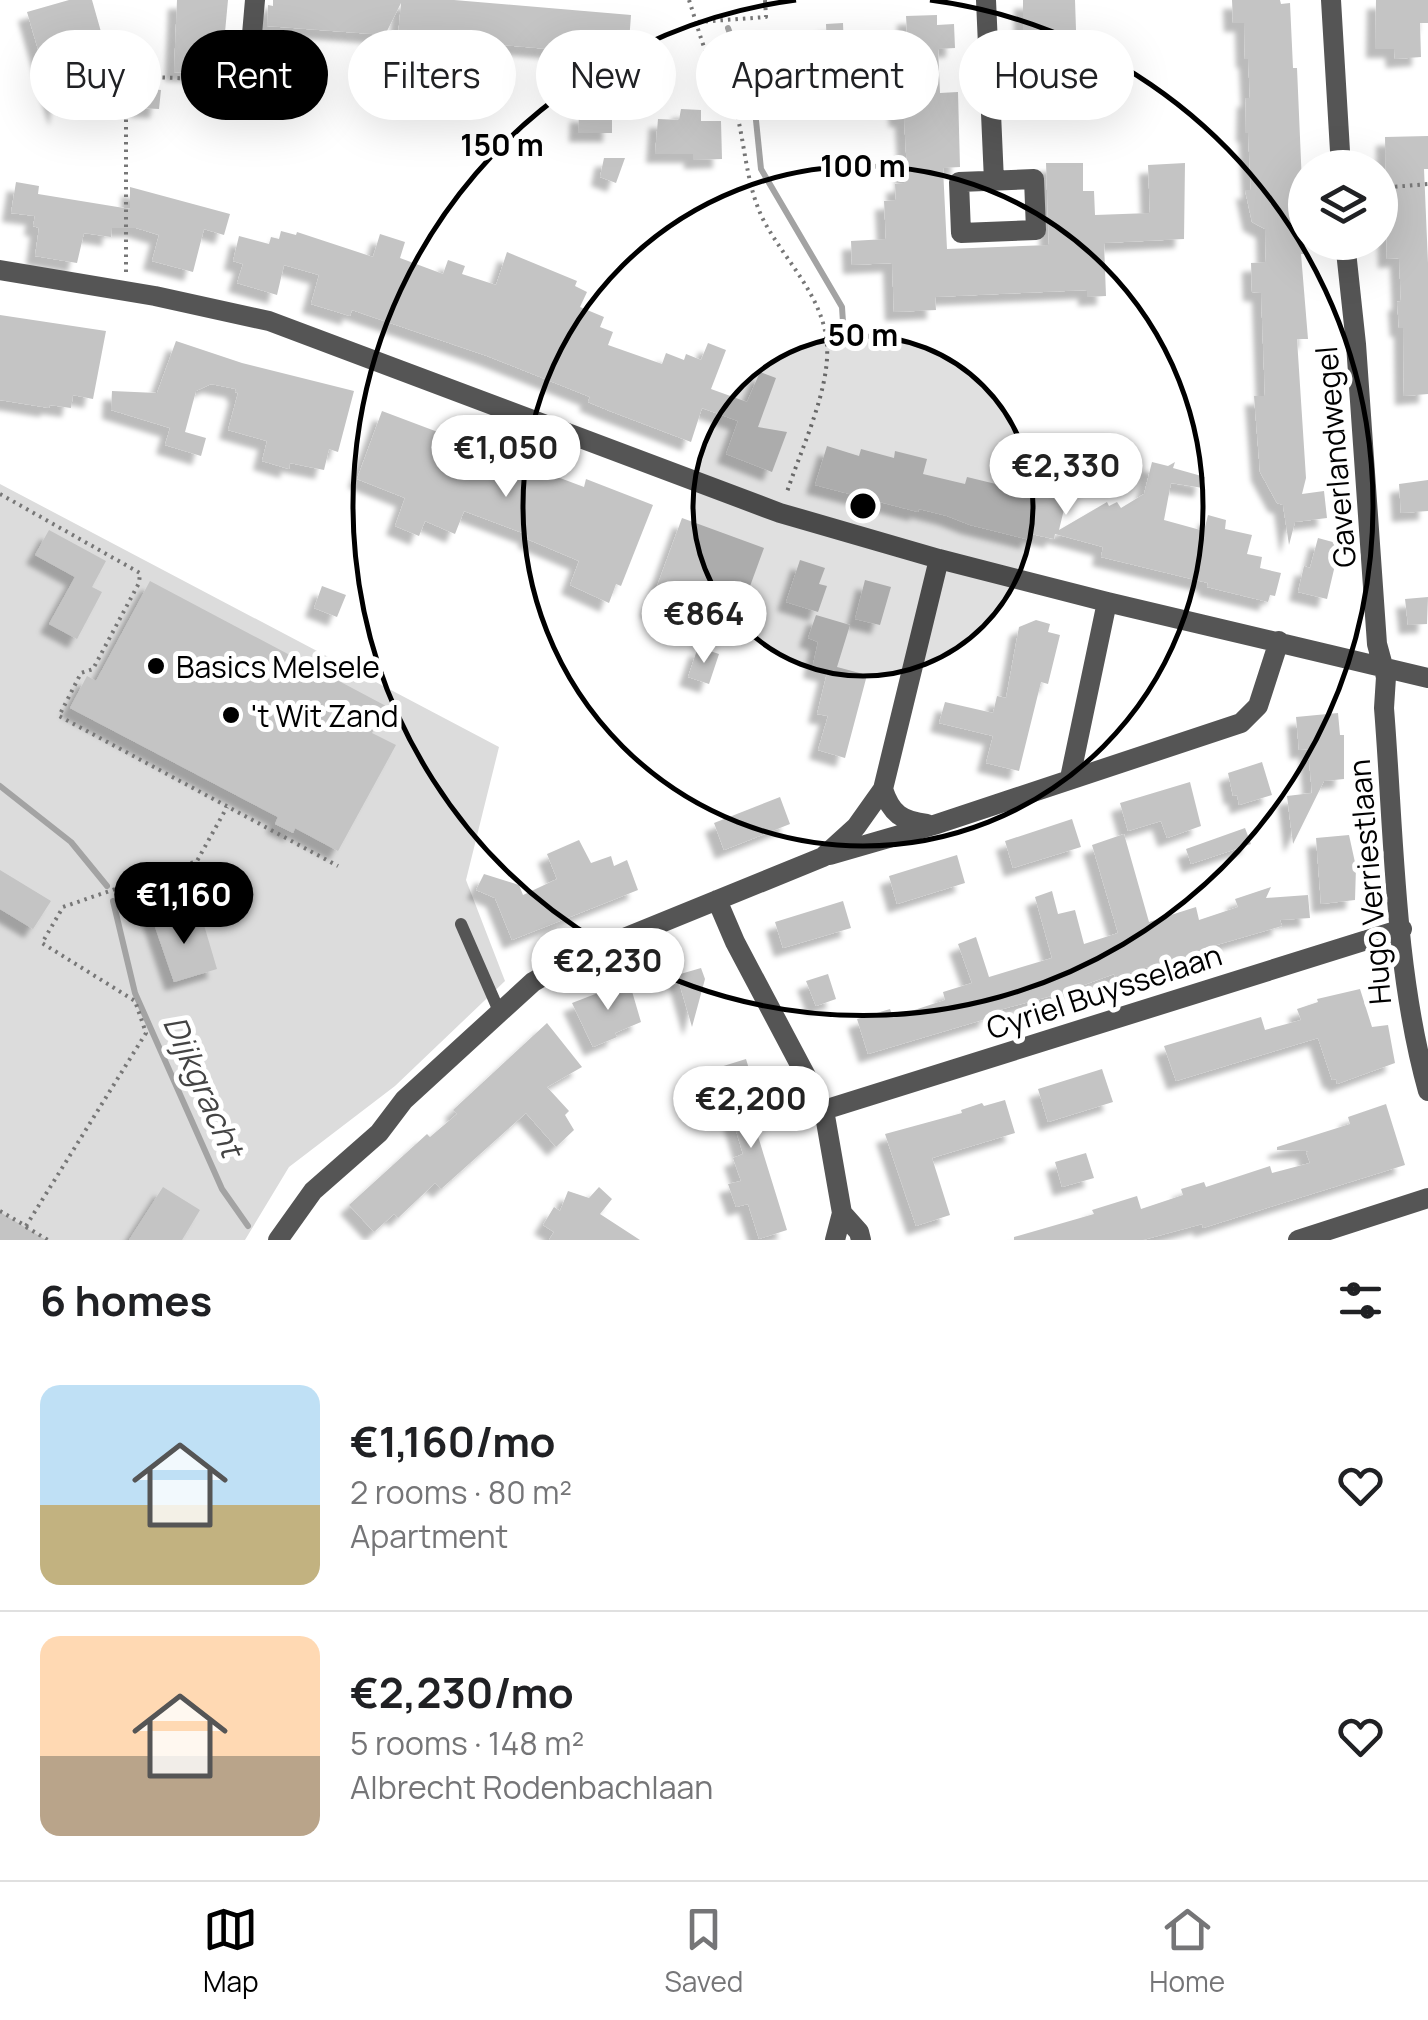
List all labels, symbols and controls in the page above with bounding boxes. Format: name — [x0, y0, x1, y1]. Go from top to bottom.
chip: Buy — [30, 30, 161, 120]
chip: Rent — [181, 30, 328, 120]
chip: Filters — [348, 30, 516, 120]
chip: New — [536, 30, 676, 120]
chip: Apartment — [696, 30, 939, 120]
chip: House — [959, 30, 1134, 120]
text: 150 m — [460, 124, 544, 165]
text: 100 m — [820, 145, 906, 186]
map controls — [1288, 150, 1398, 260]
button: layers — [1288, 150, 1398, 260]
text: 50 m — [828, 314, 898, 355]
street label: Gaverlandwegel — [1305, 345, 1365, 569]
pin: €1,050 — [425, 415, 587, 500]
text: €1,050 — [453, 425, 559, 469]
pin: €2,330 — [985, 433, 1147, 518]
text: €2,330 — [1012, 443, 1120, 487]
centre of rings — [845, 488, 881, 524]
pin: €864 — [645, 581, 763, 666]
text: €864 — [664, 591, 744, 635]
place label: Basics Melsele — [176, 646, 380, 687]
marker: Basics Melsele — [145, 655, 167, 677]
place label: 't Wit Zand — [251, 695, 399, 736]
marker: 't Wit Zand — [220, 704, 242, 726]
street label: Hugo Verriestlaan — [1338, 758, 1400, 1006]
pin: €1,160 — [103, 862, 265, 947]
text: €1,160 — [136, 872, 232, 916]
pin: €2,230 — [527, 928, 689, 1013]
street label: Cyriel Buysselaan — [981, 934, 1227, 1048]
text: €2,230 — [553, 938, 663, 982]
water label: Dijkgracht — [153, 1009, 256, 1166]
pin: €2,200 — [670, 1066, 832, 1151]
text: €2,200 — [695, 1076, 807, 1120]
text: 6 homes — [40, 1271, 212, 1329]
icon: filters — [1333, 1273, 1388, 1328]
text: €1,160/mo — [350, 1412, 556, 1470]
icon: home — [120, 1425, 240, 1545]
icon: heart — [1333, 1458, 1388, 1513]
text: 2 rooms · 80 m² — [350, 1470, 572, 1514]
text: Apartment — [350, 1514, 508, 1558]
text: €2,230/mo — [350, 1663, 574, 1721]
icon: home — [120, 1676, 240, 1796]
icon: heart — [1333, 1709, 1388, 1764]
text: 5 rooms · 148 m² — [350, 1721, 584, 1765]
text: Albrecht Rodenbachlaan — [350, 1765, 713, 1809]
tab: Map — [203, 1902, 259, 2000]
tab: Saved — [665, 1902, 743, 2000]
tab: Home — [1149, 1902, 1225, 2000]

